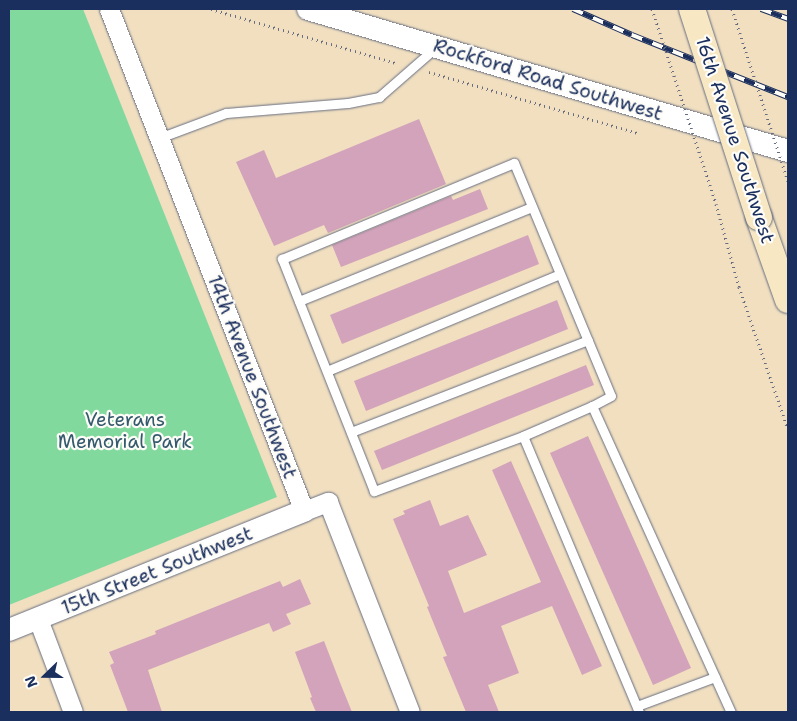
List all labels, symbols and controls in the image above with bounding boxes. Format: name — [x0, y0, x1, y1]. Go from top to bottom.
street label: Rockford Road Southwest — [431, 34, 665, 126]
street label: 16th Avenue Southwest — [691, 34, 779, 246]
street label: 14th Avenue Southwest — [203, 272, 301, 482]
park label: Veterans Memorial Park — [58, 409, 192, 453]
street label: 15th Street Southwest — [58, 522, 256, 620]
north arrow — [20, 651, 70, 701]
text: N — [21, 673, 42, 690]

